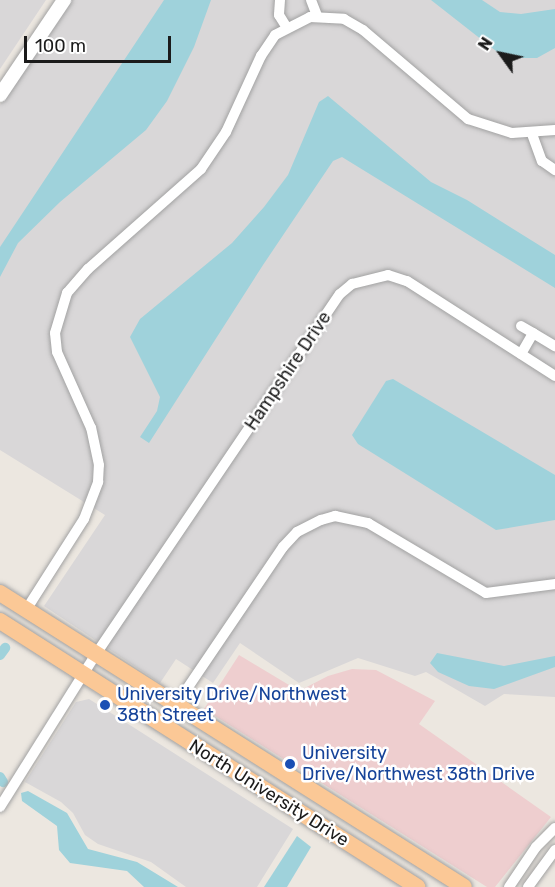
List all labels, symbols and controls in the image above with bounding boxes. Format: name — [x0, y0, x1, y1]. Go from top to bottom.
scale bar — [27, 24, 174, 62]
north arrow — [471, 24, 531, 84]
text: N — [474, 34, 497, 54]
text: 100 m — [35, 35, 86, 57]
street label: Hampshire Drive — [240, 308, 336, 434]
place label: University Drive/Northwest 38th Street — [117, 684, 347, 726]
marker: University Drive/Northwest 38th Street — [98, 698, 112, 712]
street label: North University Drive — [185, 735, 353, 851]
place label: University Drive/Northwest 38th Drive — [302, 743, 535, 786]
marker: University Drive/Northwest 38th Drive — [283, 757, 297, 771]

